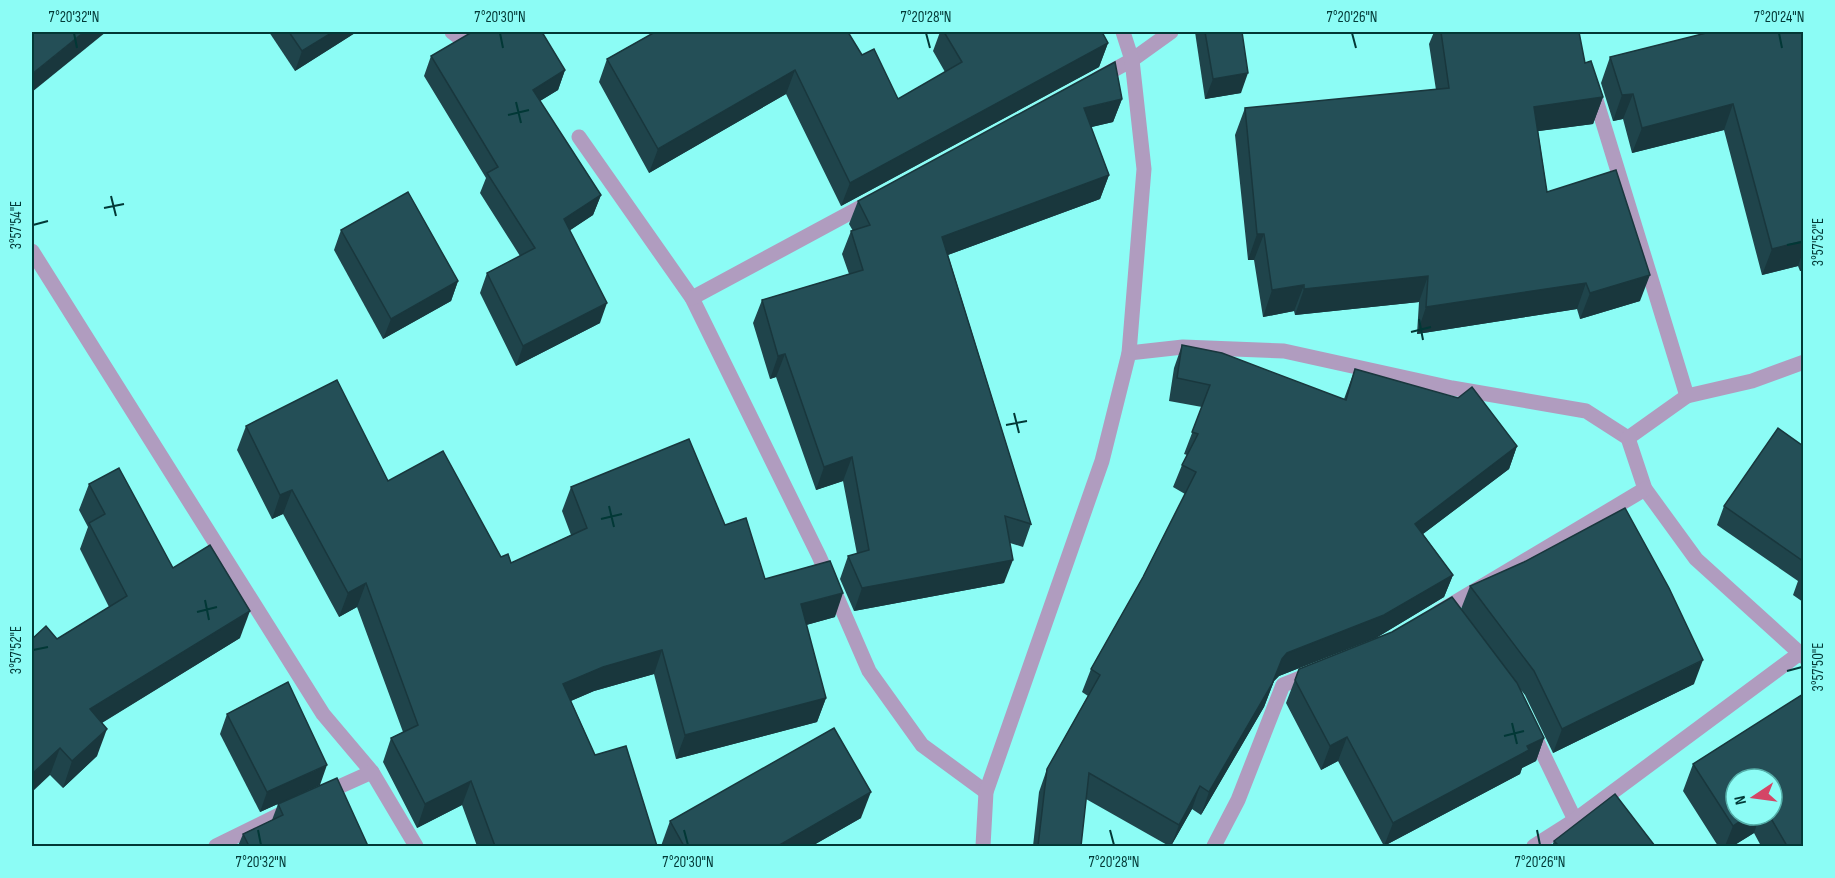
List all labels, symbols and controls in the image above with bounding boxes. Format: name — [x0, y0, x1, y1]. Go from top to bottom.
text: 7°20'32"N — [49, 8, 99, 27]
text: 7°20'30"N — [474, 8, 526, 27]
text: 7°20'28"N — [901, 8, 951, 27]
text: 7°20'26"N — [1326, 8, 1378, 27]
text: 7°20'24"N — [1754, 8, 1804, 27]
text: 3°57'54"E — [7, 201, 26, 249]
text: 3°57'52"E — [1809, 218, 1828, 266]
text: 3°57'52"E — [7, 626, 26, 674]
text: 3°57'50"E — [1809, 643, 1828, 691]
north arrow — [1724, 767, 1784, 827]
text: N — [1731, 794, 1751, 806]
text: 7°20'32"N — [236, 853, 286, 872]
text: 7°20'30"N — [662, 853, 714, 872]
text: 7°20'28"N — [1089, 853, 1139, 872]
text: 7°20'26"N — [1514, 853, 1566, 872]

